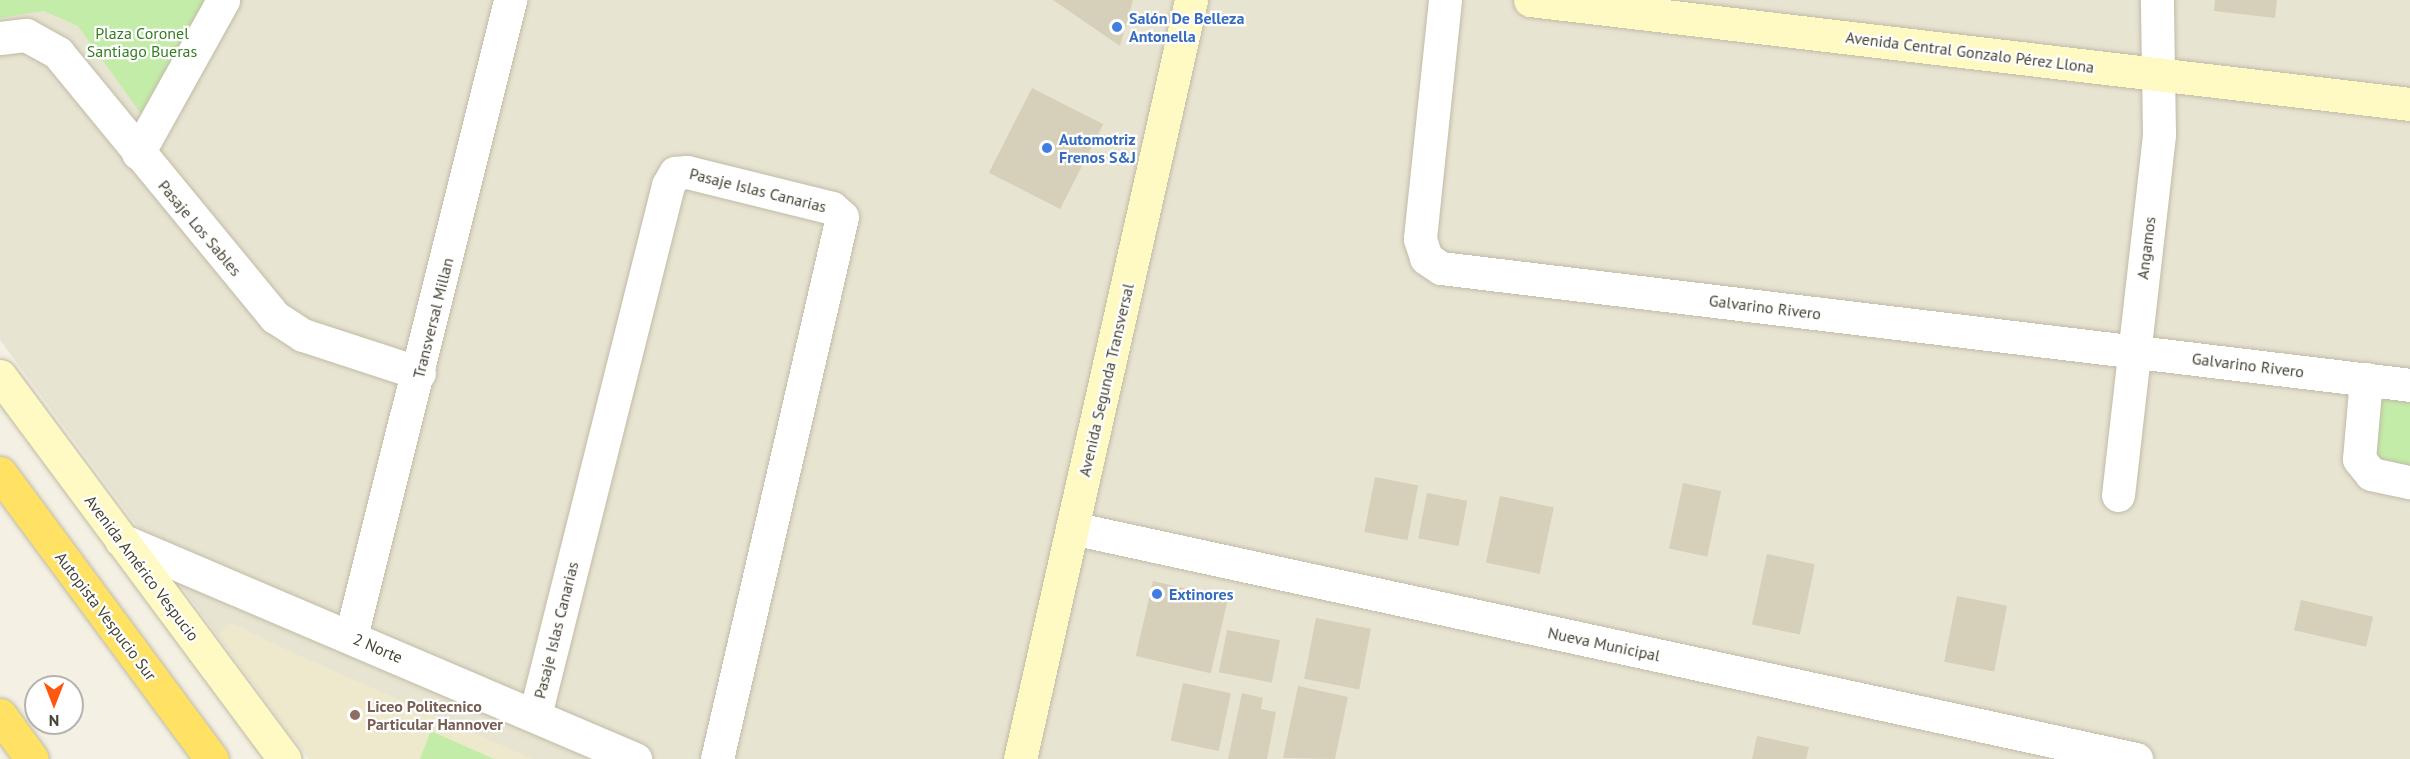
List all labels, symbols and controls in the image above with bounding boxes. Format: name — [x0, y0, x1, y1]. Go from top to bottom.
place label: Salón De Belleza Antonella — [1129, 8, 1244, 46]
marker: Salón De Belleza Antonella — [1110, 20, 1124, 34]
park label: Plaza Coronel Santiago Bueras — [87, 23, 197, 61]
street label: Avenida Central Gonzalo Pérez Llona — [1844, 27, 2096, 77]
place label: Automotriz Frenos S&J — [1059, 129, 1136, 167]
marker: Automotriz Frenos S&J — [1040, 141, 1054, 155]
street label: Pasaje Islas Canarias — [687, 164, 829, 216]
street label: Pasaje Los Sables — [154, 176, 246, 280]
street label: Angamos — [2133, 216, 2159, 280]
street label: Transversal Millan — [409, 256, 457, 380]
street label: Avenida Segunda Transversal — [1074, 281, 1138, 479]
street label: Galvarino Rivero — [1708, 291, 1822, 323]
street label: Galvarino Rivero — [2191, 349, 2305, 381]
street label: Avenida Américo Vespucio — [81, 491, 203, 645]
street label: Autopista Vespucio Sur — [51, 548, 161, 684]
street label: Pasaje Islas Canarias — [530, 559, 582, 701]
place label: Extinores — [1169, 584, 1233, 604]
marker: Extinores — [1150, 587, 1164, 601]
street label: Nueva Municipal — [1546, 623, 1662, 665]
street label: 2 Norte — [350, 629, 406, 667]
north arrow — [24, 675, 84, 735]
place label: Liceo Politecnico Particular Hannover — [367, 696, 503, 734]
marker: Liceo Politecnico Particular Hannover — [348, 708, 362, 722]
text: N — [49, 711, 59, 731]

